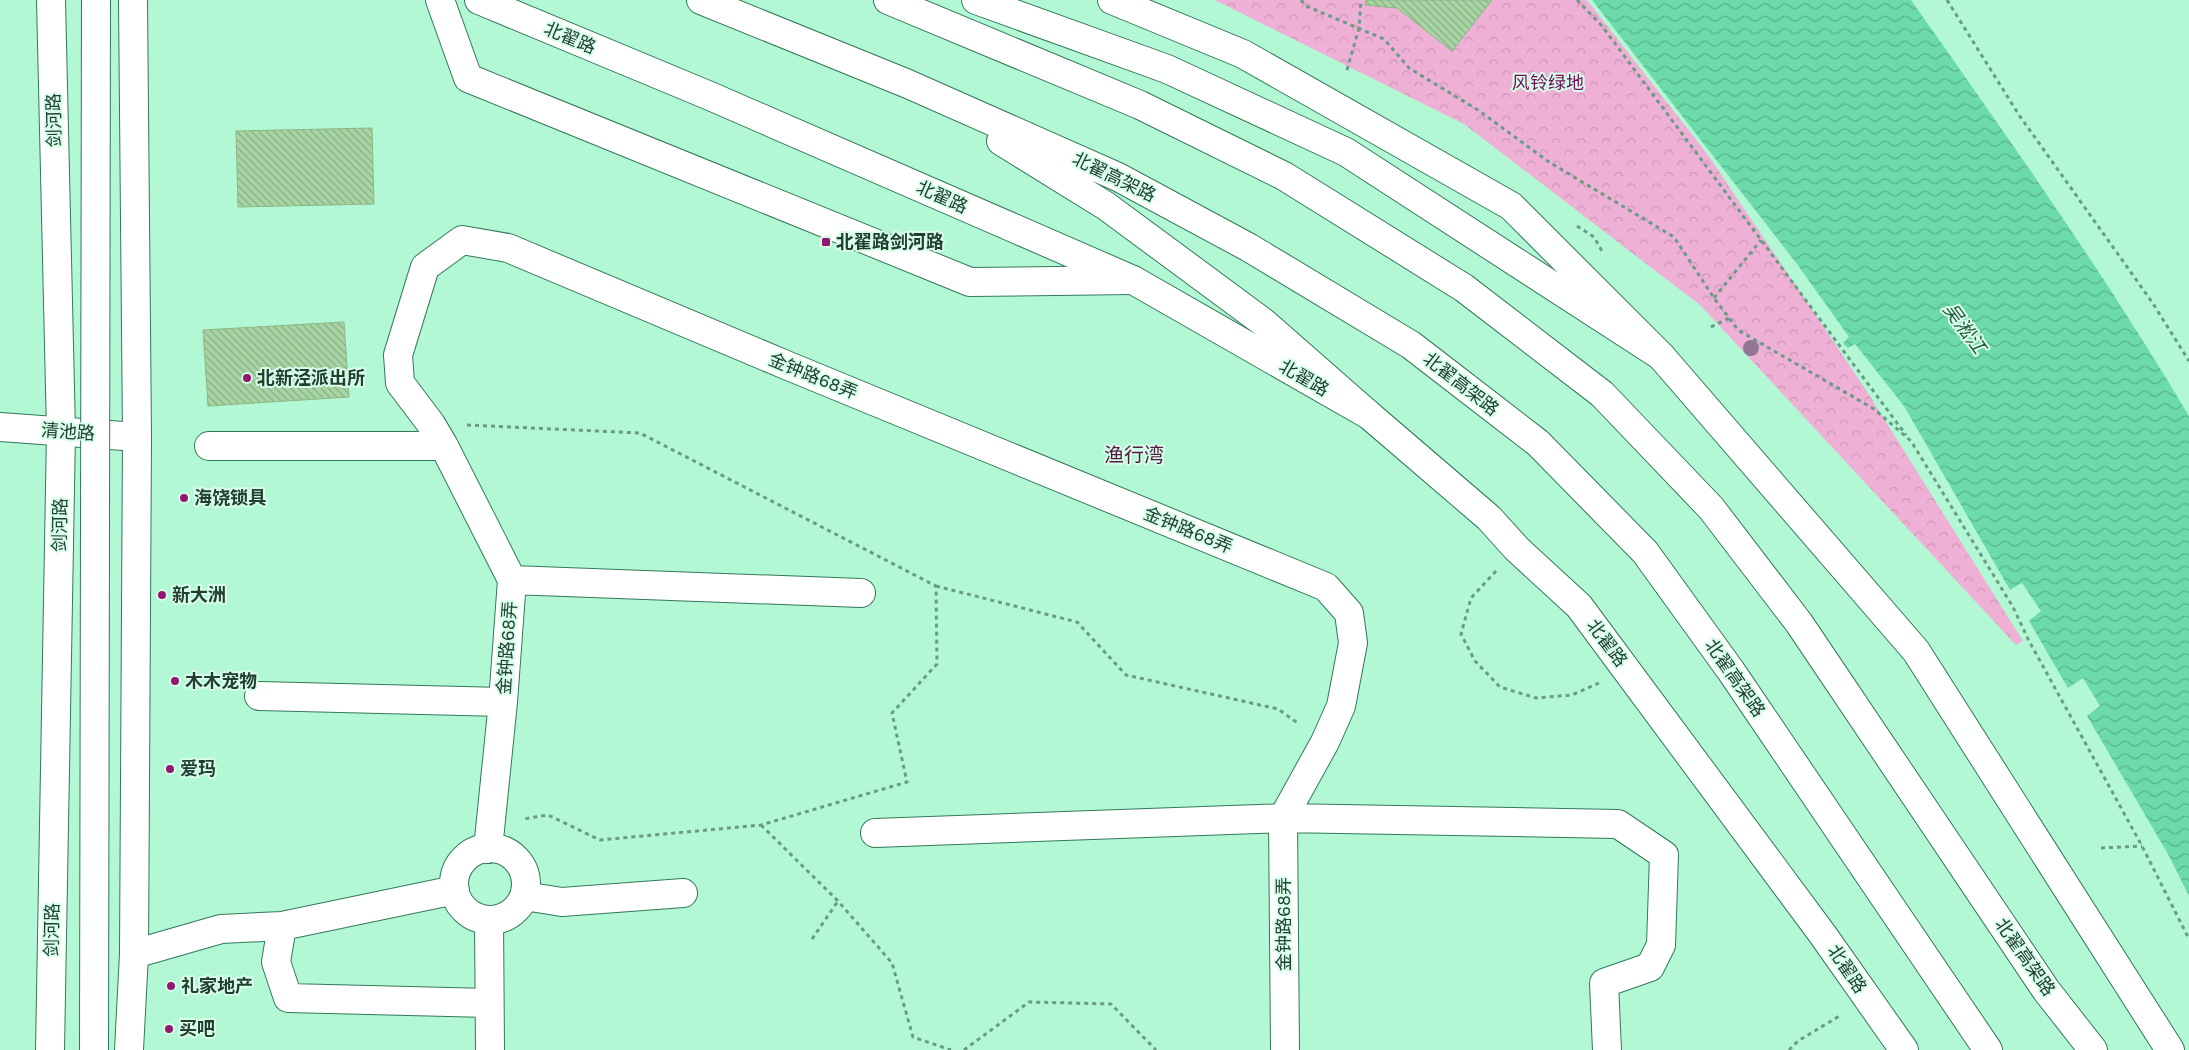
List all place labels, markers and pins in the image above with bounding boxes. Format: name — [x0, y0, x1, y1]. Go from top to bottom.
place label: 北翟路剑河路 — [836, 231, 944, 252]
marker: 北翟路剑河路 — [820, 236, 832, 248]
place label: 北新泾派出所 — [257, 367, 365, 388]
marker: 北新泾派出所 — [241, 372, 253, 384]
place label: 海饶锁具 — [194, 487, 266, 508]
marker: 海饶锁具 — [178, 492, 190, 504]
place label: 新大洲 — [172, 584, 226, 605]
marker: 新大洲 — [156, 589, 168, 601]
place label: 木木宠物 — [185, 670, 257, 691]
marker: 木木宠物 — [169, 675, 181, 687]
place label: 爱玛 — [180, 758, 216, 779]
marker: 爱玛 — [164, 763, 176, 775]
place label: 礼家地产 — [181, 975, 253, 996]
marker: 礼家地产 — [165, 980, 177, 992]
place label: 买吧 — [179, 1018, 215, 1039]
marker: 买吧 — [163, 1023, 175, 1035]

